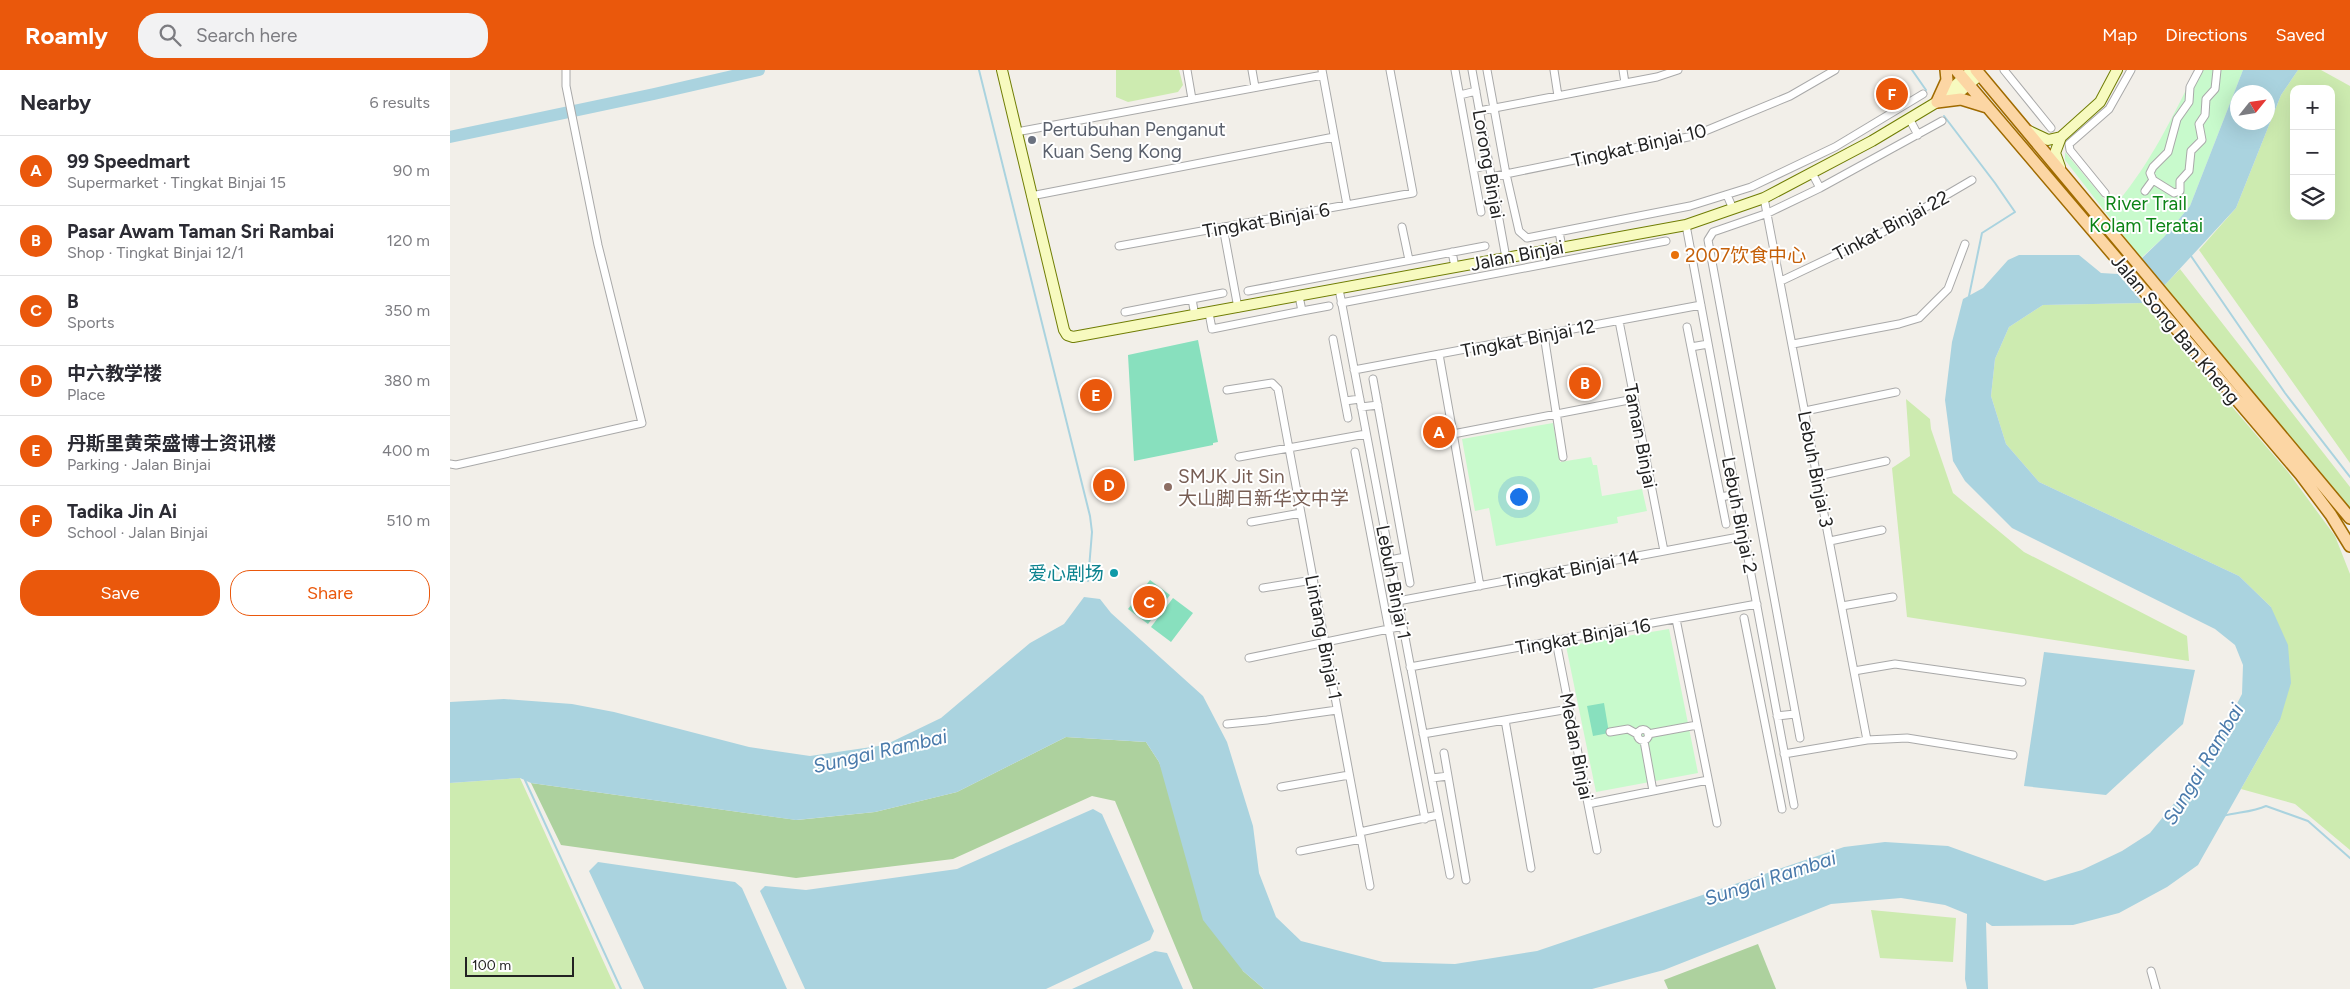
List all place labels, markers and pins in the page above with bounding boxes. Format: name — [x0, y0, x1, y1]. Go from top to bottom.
pin: F — [1876, 75, 1908, 113]
place label: Pertubuhan Penganut Kuan Seng Kong — [1042, 118, 1226, 163]
marker: Pertubuhan Penganut Kuan Seng Kong — [1026, 134, 1038, 146]
place label: 2007饮食中心 — [1685, 244, 1806, 267]
marker: 2007饮食中心 — [1669, 249, 1681, 261]
pin: B — [1569, 364, 1601, 402]
pin: E — [1080, 376, 1112, 414]
pin: A — [1423, 413, 1455, 451]
place label: SMJK Jit Sin 大山脚日新华文中学 — [1178, 465, 1349, 510]
pin: D — [1093, 466, 1125, 504]
marker: SMJK Jit Sin 大山脚日新华文中学 — [1162, 481, 1174, 493]
place label: 爱心剧场 — [1028, 562, 1104, 585]
marker: 爱心剧场 — [1108, 567, 1120, 579]
pin: C — [1133, 583, 1165, 621]

